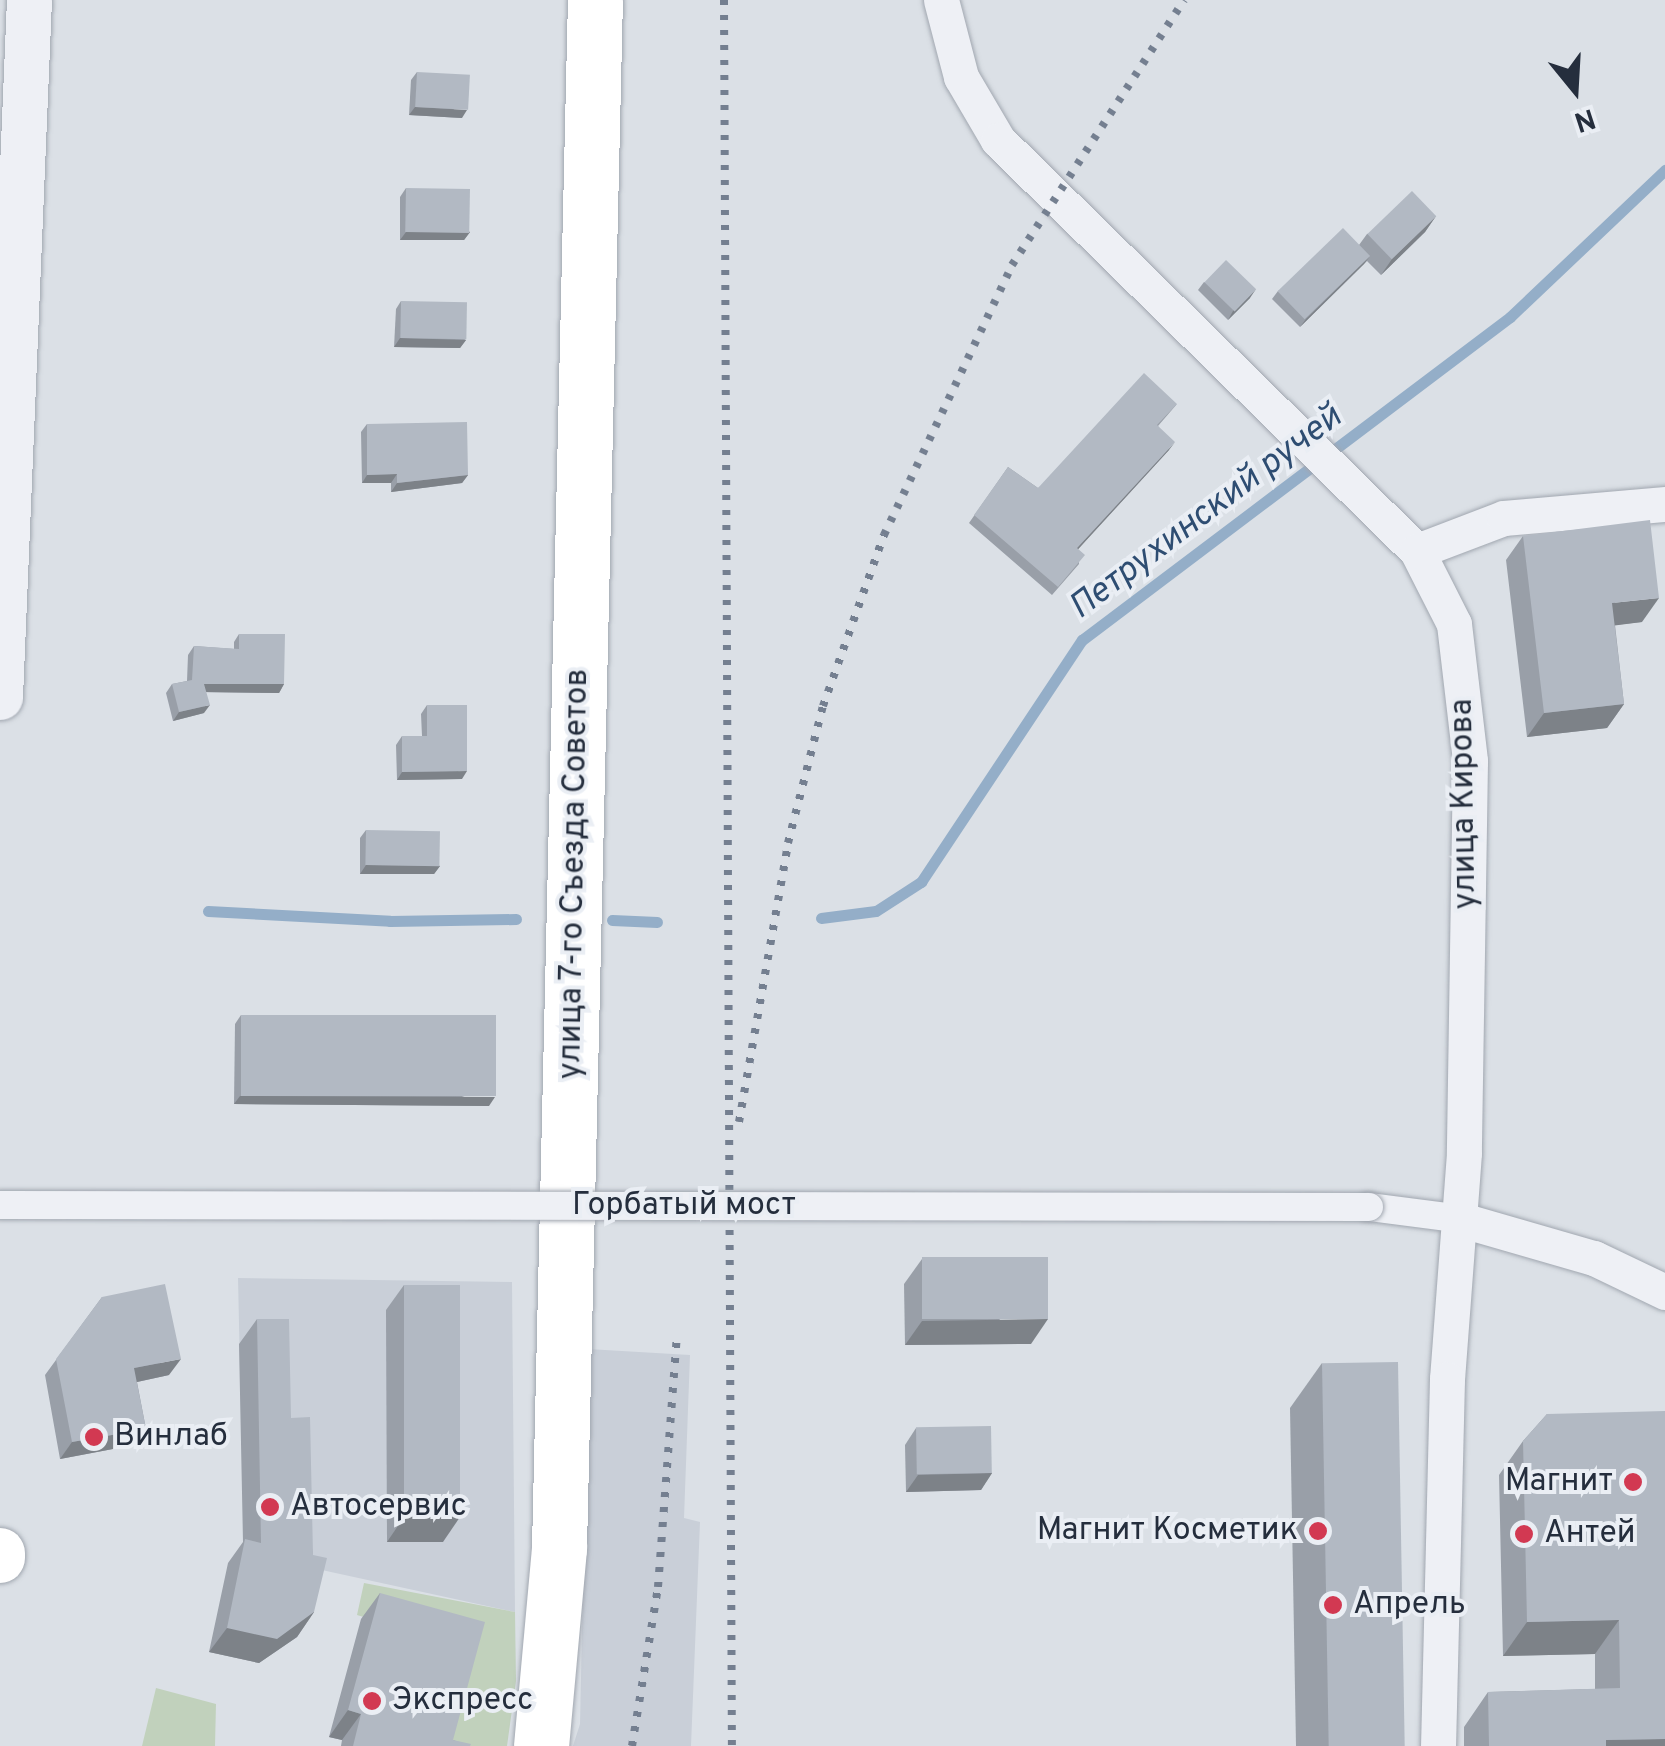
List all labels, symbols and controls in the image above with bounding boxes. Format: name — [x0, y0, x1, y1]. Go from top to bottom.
north arrow — [1525, 40, 1625, 140]
text: N — [1569, 98, 1599, 139]
water label: Петрухинский ручей — [1062, 397, 1350, 629]
street label: улица 7-го Съезда Советов — [552, 668, 598, 1080]
street label: улица Кирова — [1444, 698, 1486, 910]
street label: Горбатый мост — [572, 1187, 796, 1225]
place label: Винлаб — [114, 1418, 228, 1456]
marker: Винлаб — [83, 1426, 105, 1448]
place label: Магнит — [1505, 1463, 1613, 1501]
marker: Магнит — [1622, 1471, 1644, 1493]
place label: Автоcервис — [290, 1488, 467, 1526]
marker: Автоcервис — [259, 1496, 281, 1518]
place label: Магнит Косметик — [1037, 1512, 1298, 1550]
place label: Антей — [1544, 1515, 1636, 1553]
marker: Магнит Косметик — [1307, 1520, 1329, 1542]
marker: Антей — [1513, 1523, 1535, 1545]
place label: Апрель — [1353, 1586, 1466, 1624]
marker: Апрель — [1322, 1594, 1344, 1616]
place label: Экспресс — [392, 1682, 533, 1720]
marker: Экспресс — [361, 1690, 383, 1712]

